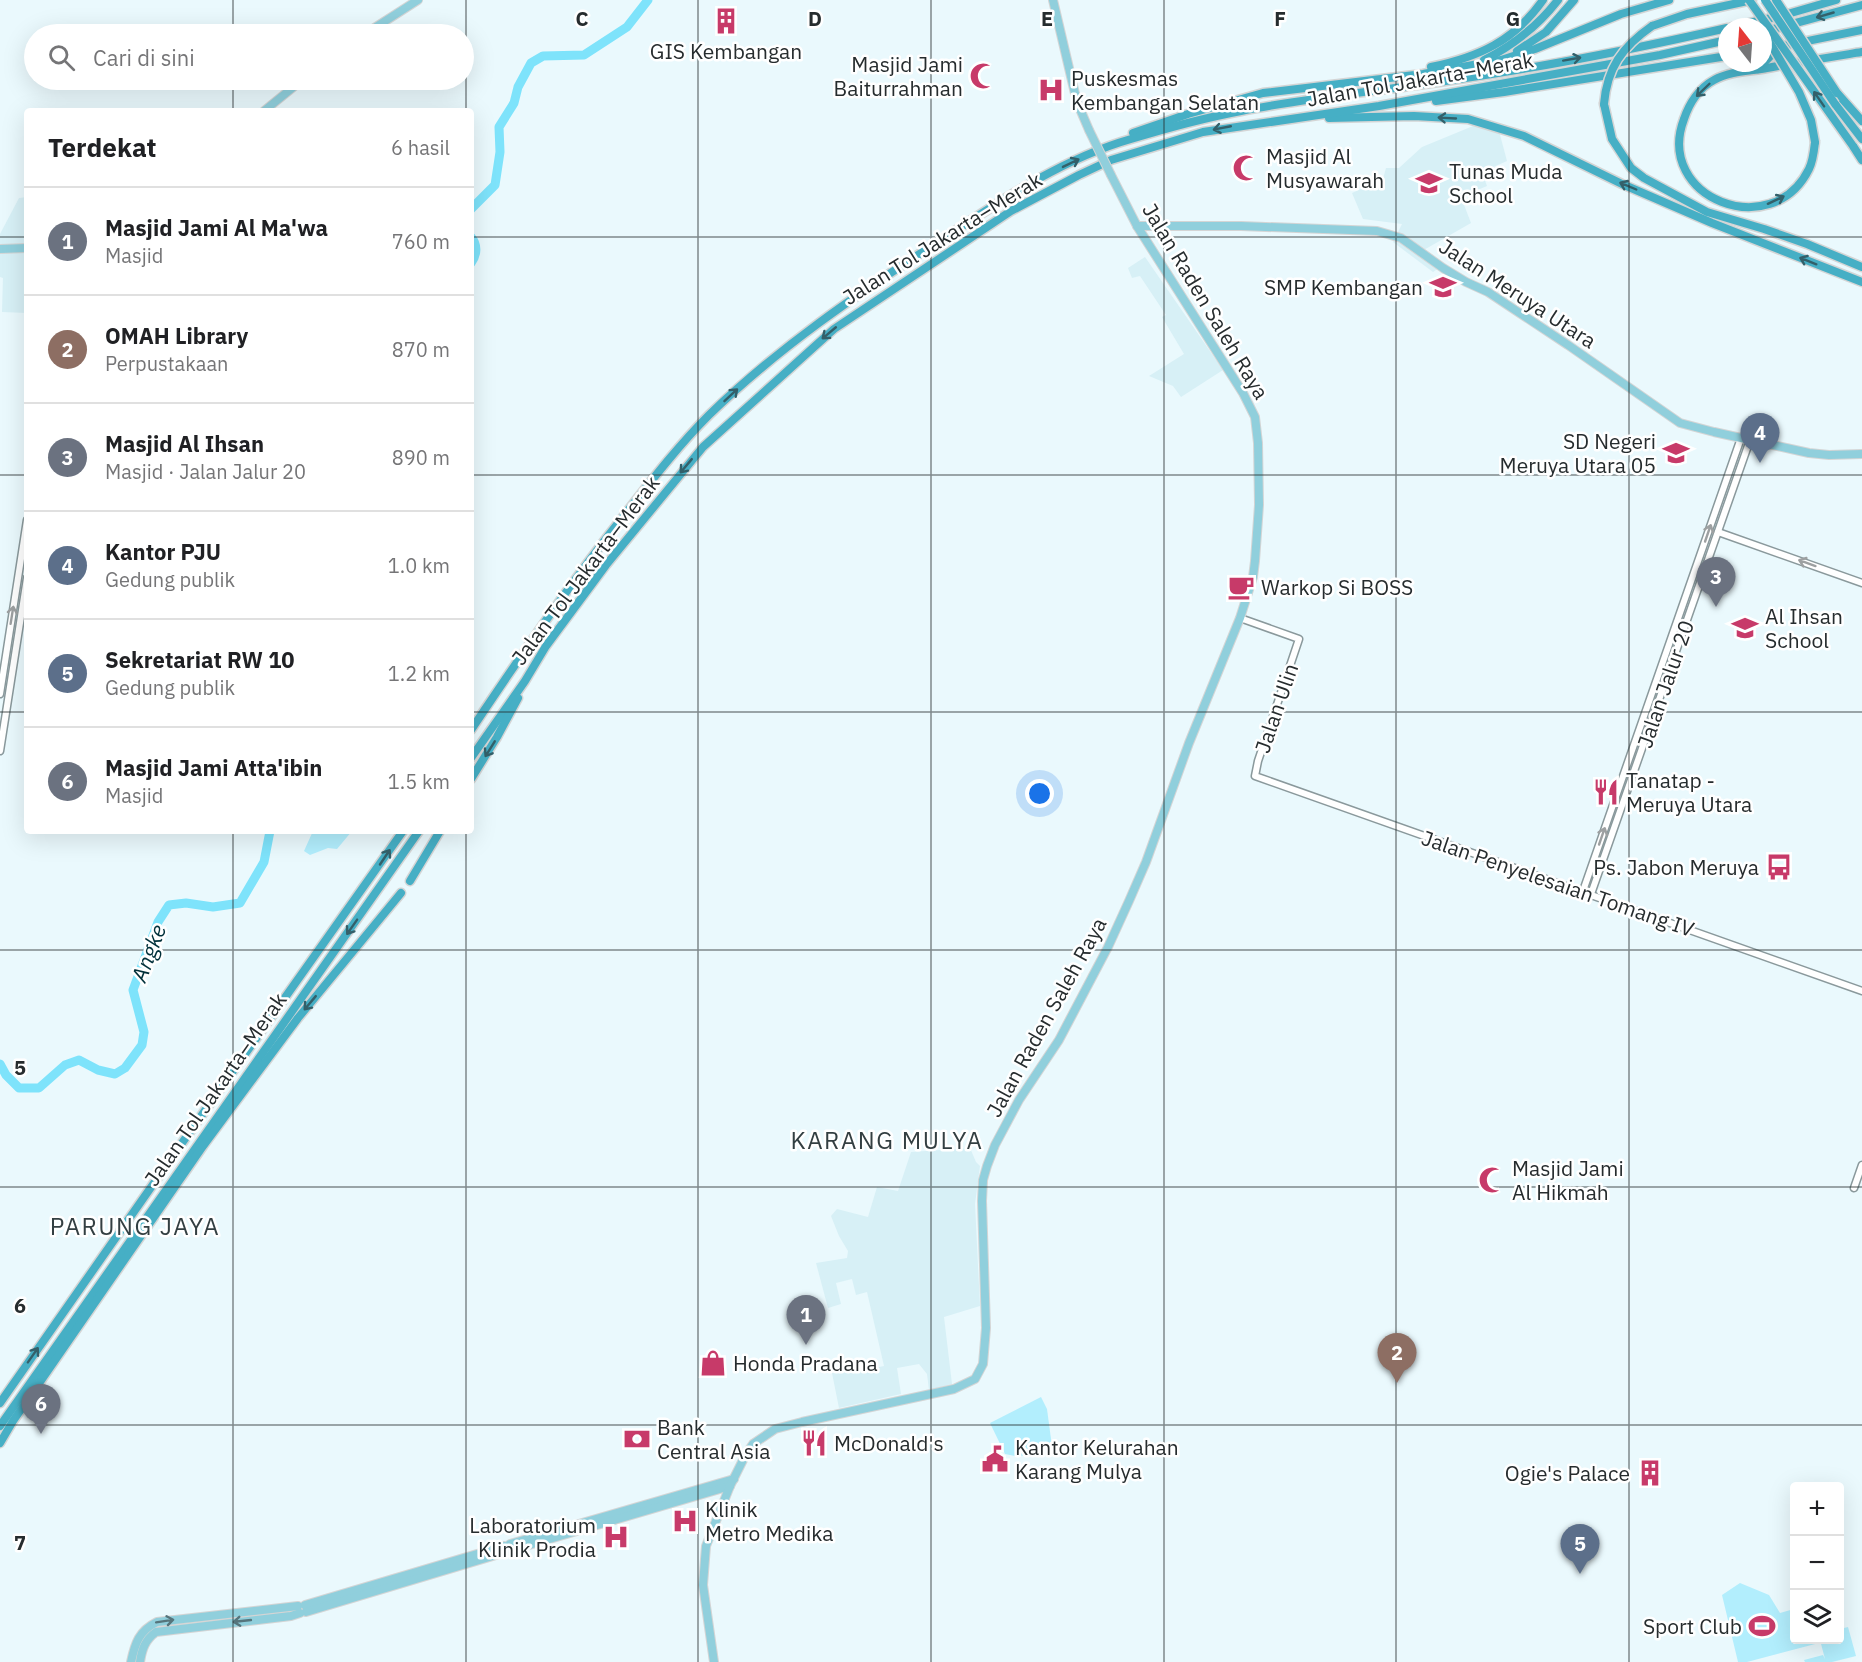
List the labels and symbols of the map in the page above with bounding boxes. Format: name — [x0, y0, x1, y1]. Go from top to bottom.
text: C — [575, 5, 589, 32]
text: D — [808, 5, 822, 32]
text: E — [1041, 5, 1053, 32]
text: F — [1274, 5, 1286, 32]
text: G — [1506, 5, 1520, 32]
building icon: GIS Kembangan — [711, 6, 741, 36]
one-way arrow — [1816, 10, 1835, 21]
north arrow — [1718, 18, 1772, 72]
place label: GIS Kembangan — [650, 37, 802, 65]
street label: Jalan Tol Jakarta–Merak — [1304, 45, 1536, 113]
place label: Masjid Jami Baiturrahman — [834, 50, 963, 102]
one-way arrow — [1562, 53, 1581, 64]
mosque icon: Masjid Jami Baiturrahman — [968, 61, 998, 91]
place label: Puskesmas Kembangan Selatan — [1071, 64, 1259, 116]
hospital icon: Puskesmas Kembangan Selatan — [1036, 75, 1066, 105]
one-way arrow — [1696, 82, 1711, 97]
one-way arrow — [1813, 91, 1825, 107]
one-way arrow — [1437, 112, 1457, 123]
one-way arrow — [1212, 123, 1232, 134]
place label: Masjid Al Musyawarah — [1266, 142, 1384, 194]
mosque icon: Masjid Al Musyawarah — [1231, 153, 1261, 183]
one-way arrow — [1062, 156, 1080, 168]
place label: Tunas Muda School — [1449, 157, 1563, 209]
street label: Jalan Tol Jakarta–Merak — [837, 165, 1047, 311]
school or university icon: Tunas Muda School — [1414, 168, 1444, 198]
one-way arrow — [1619, 180, 1637, 191]
one-way arrow — [1767, 194, 1785, 205]
street label: Jalan Raden Saleh Raya — [1136, 198, 1276, 404]
street label: Jalan Meruya Utara — [1434, 232, 1602, 354]
one-way arrow — [1799, 255, 1817, 266]
school or university icon: SMP Kembangan — [1428, 272, 1458, 302]
place label: SMP Kembangan — [1264, 273, 1423, 301]
one-way arrow — [821, 327, 837, 340]
one-way arrow — [723, 388, 738, 402]
pin: 4 — [1740, 414, 1780, 463]
place label: SD Negeri Meruya Utara 05 — [1500, 427, 1656, 479]
school or university icon: SD Negeri Meruya Utara 05 — [1661, 438, 1691, 468]
one-way arrow — [680, 458, 693, 474]
street label: Jalan Tol Jakarta–Merak — [505, 470, 665, 670]
one-way arrow — [1703, 524, 1714, 543]
one-way arrow — [1798, 557, 1817, 568]
pin: 3 — [1696, 558, 1736, 607]
cafe icon: Warkop Si BOSS — [1226, 572, 1256, 602]
place label: Warkop Si BOSS — [1261, 573, 1413, 601]
place label: Al Ihsan School — [1765, 602, 1843, 654]
one-way arrow — [7, 606, 18, 625]
school or university icon: Al Ihsan School — [1730, 613, 1760, 643]
street label: Jalan Jalur 20 — [1630, 616, 1700, 752]
street label: Jalan Ulin — [1248, 660, 1304, 756]
one-way arrow — [483, 740, 495, 757]
place label: Tanatap - Meruya Utara — [1626, 766, 1752, 818]
restaurant icon: Tanatap - Meruya Utara — [1591, 777, 1621, 807]
your location — [1025, 779, 1054, 808]
street label: Jalan Penyelesaian Tomang IV — [1418, 823, 1698, 943]
one-way arrow — [1597, 827, 1608, 846]
one-way arrow — [379, 849, 391, 866]
bus stop icon: Ps. Jabon Meruya — [1764, 852, 1794, 882]
place label: Ps. Jabon Meruya — [1593, 853, 1759, 881]
street label: Jalan Raden Saleh Raya — [979, 912, 1113, 1122]
one-way arrow — [346, 918, 358, 934]
water label: Angke — [123, 920, 172, 987]
street label: Jalan Tol Jakarta–Merak — [138, 987, 292, 1191]
one-way arrow — [303, 995, 316, 1011]
text: 5 — [14, 1054, 26, 1081]
district label: KARANG MULYA — [791, 1124, 983, 1156]
place label: Masjid Jami Al Hikmah — [1512, 1154, 1624, 1206]
mosque icon: Masjid Jami Al Hikmah — [1477, 1165, 1507, 1195]
district label: PARUNG JAYA — [50, 1210, 220, 1242]
text: 6 — [14, 1292, 26, 1319]
pin: 1 — [786, 1296, 826, 1345]
pin: 2 — [1378, 1334, 1416, 1383]
one-way arrow — [27, 1348, 39, 1364]
shop icon: Honda Pradana — [698, 1348, 728, 1378]
place label: Honda Pradana — [733, 1349, 878, 1377]
pin: 6 — [22, 1384, 60, 1434]
place label: Bank Central Asia — [657, 1413, 771, 1465]
bank icon: Bank Central Asia — [622, 1424, 652, 1454]
restaurant icon: McDonald's — [799, 1428, 829, 1458]
place label: McDonald's — [834, 1429, 944, 1457]
place label: Kantor Kelurahan Karang Mulya — [1015, 1433, 1179, 1485]
public building icon: Kantor Kelurahan Karang Mulya — [980, 1444, 1010, 1474]
building icon: Ogie's Palace — [1635, 1458, 1665, 1488]
place label: Ogie's Palace — [1505, 1459, 1630, 1487]
place label: Klinik Metro Medika — [705, 1495, 833, 1547]
hospital icon: Klinik Metro Medika — [670, 1506, 700, 1536]
place label: Laboratorium Klinik Prodia — [469, 1511, 596, 1563]
hospital icon: Laboratorium Klinik Prodia — [601, 1522, 631, 1552]
pin: 5 — [1560, 1524, 1600, 1574]
text: 7 — [14, 1529, 26, 1556]
sports icon: Sport Club — [1747, 1611, 1777, 1641]
place label: Sport Club — [1643, 1612, 1742, 1640]
one-way arrow — [155, 1616, 174, 1627]
one-way arrow — [232, 1616, 252, 1627]

